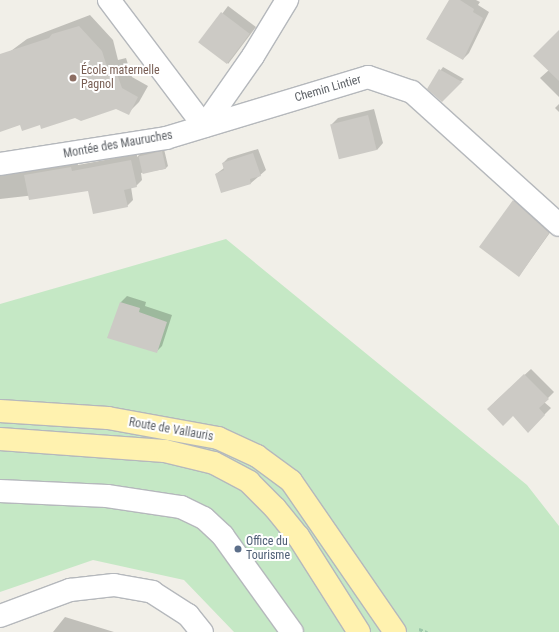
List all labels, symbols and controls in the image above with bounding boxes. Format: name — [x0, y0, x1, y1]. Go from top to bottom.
place label: École maternelle Pagnol — [81, 64, 160, 92]
marker: École maternelle Pagnol — [68, 73, 78, 83]
street label: Chemin Lintier — [293, 73, 363, 105]
street label: Montée des Mauruches — [62, 128, 174, 162]
street label: Route de Vallauris — [128, 415, 214, 445]
place label: Office du Tourisme — [246, 535, 290, 563]
marker: Office du Tourisme — [233, 544, 243, 554]

